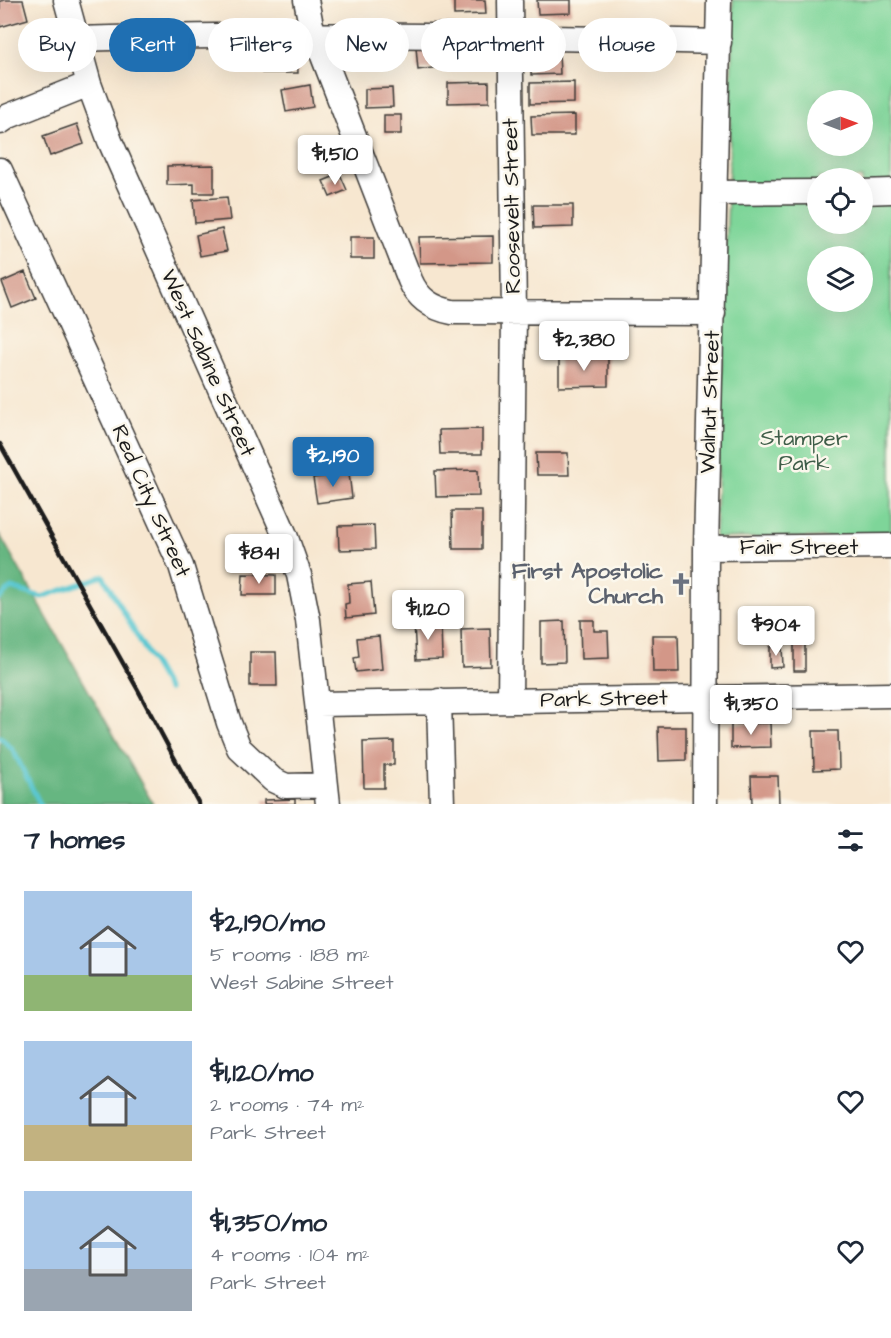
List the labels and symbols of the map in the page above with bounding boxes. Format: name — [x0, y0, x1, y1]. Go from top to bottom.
north arrow — [807, 90, 873, 156]
street label: Roosevelt Street — [495, 118, 529, 294]
pin: $1,510 — [286, 135, 384, 186]
street label: West Sabine Street — [153, 264, 263, 462]
pin: $2,380 — [535, 321, 633, 372]
street label: Walnut Street — [692, 330, 728, 474]
street label: Red City Street — [103, 420, 199, 583]
park label: Stamper Park — [760, 423, 848, 479]
pin: $2,190 — [284, 437, 382, 488]
street label: Fair Street — [740, 532, 858, 563]
pin: $841 — [223, 534, 295, 585]
place label: First Apostolic Church — [512, 556, 664, 612]
church icon: First Apostolic Church — [668, 571, 694, 597]
pin: $1,120 — [379, 590, 477, 641]
pin: $904 — [740, 606, 812, 657]
street label: Park Street — [540, 682, 668, 716]
pin: $1,350 — [702, 685, 800, 736]

